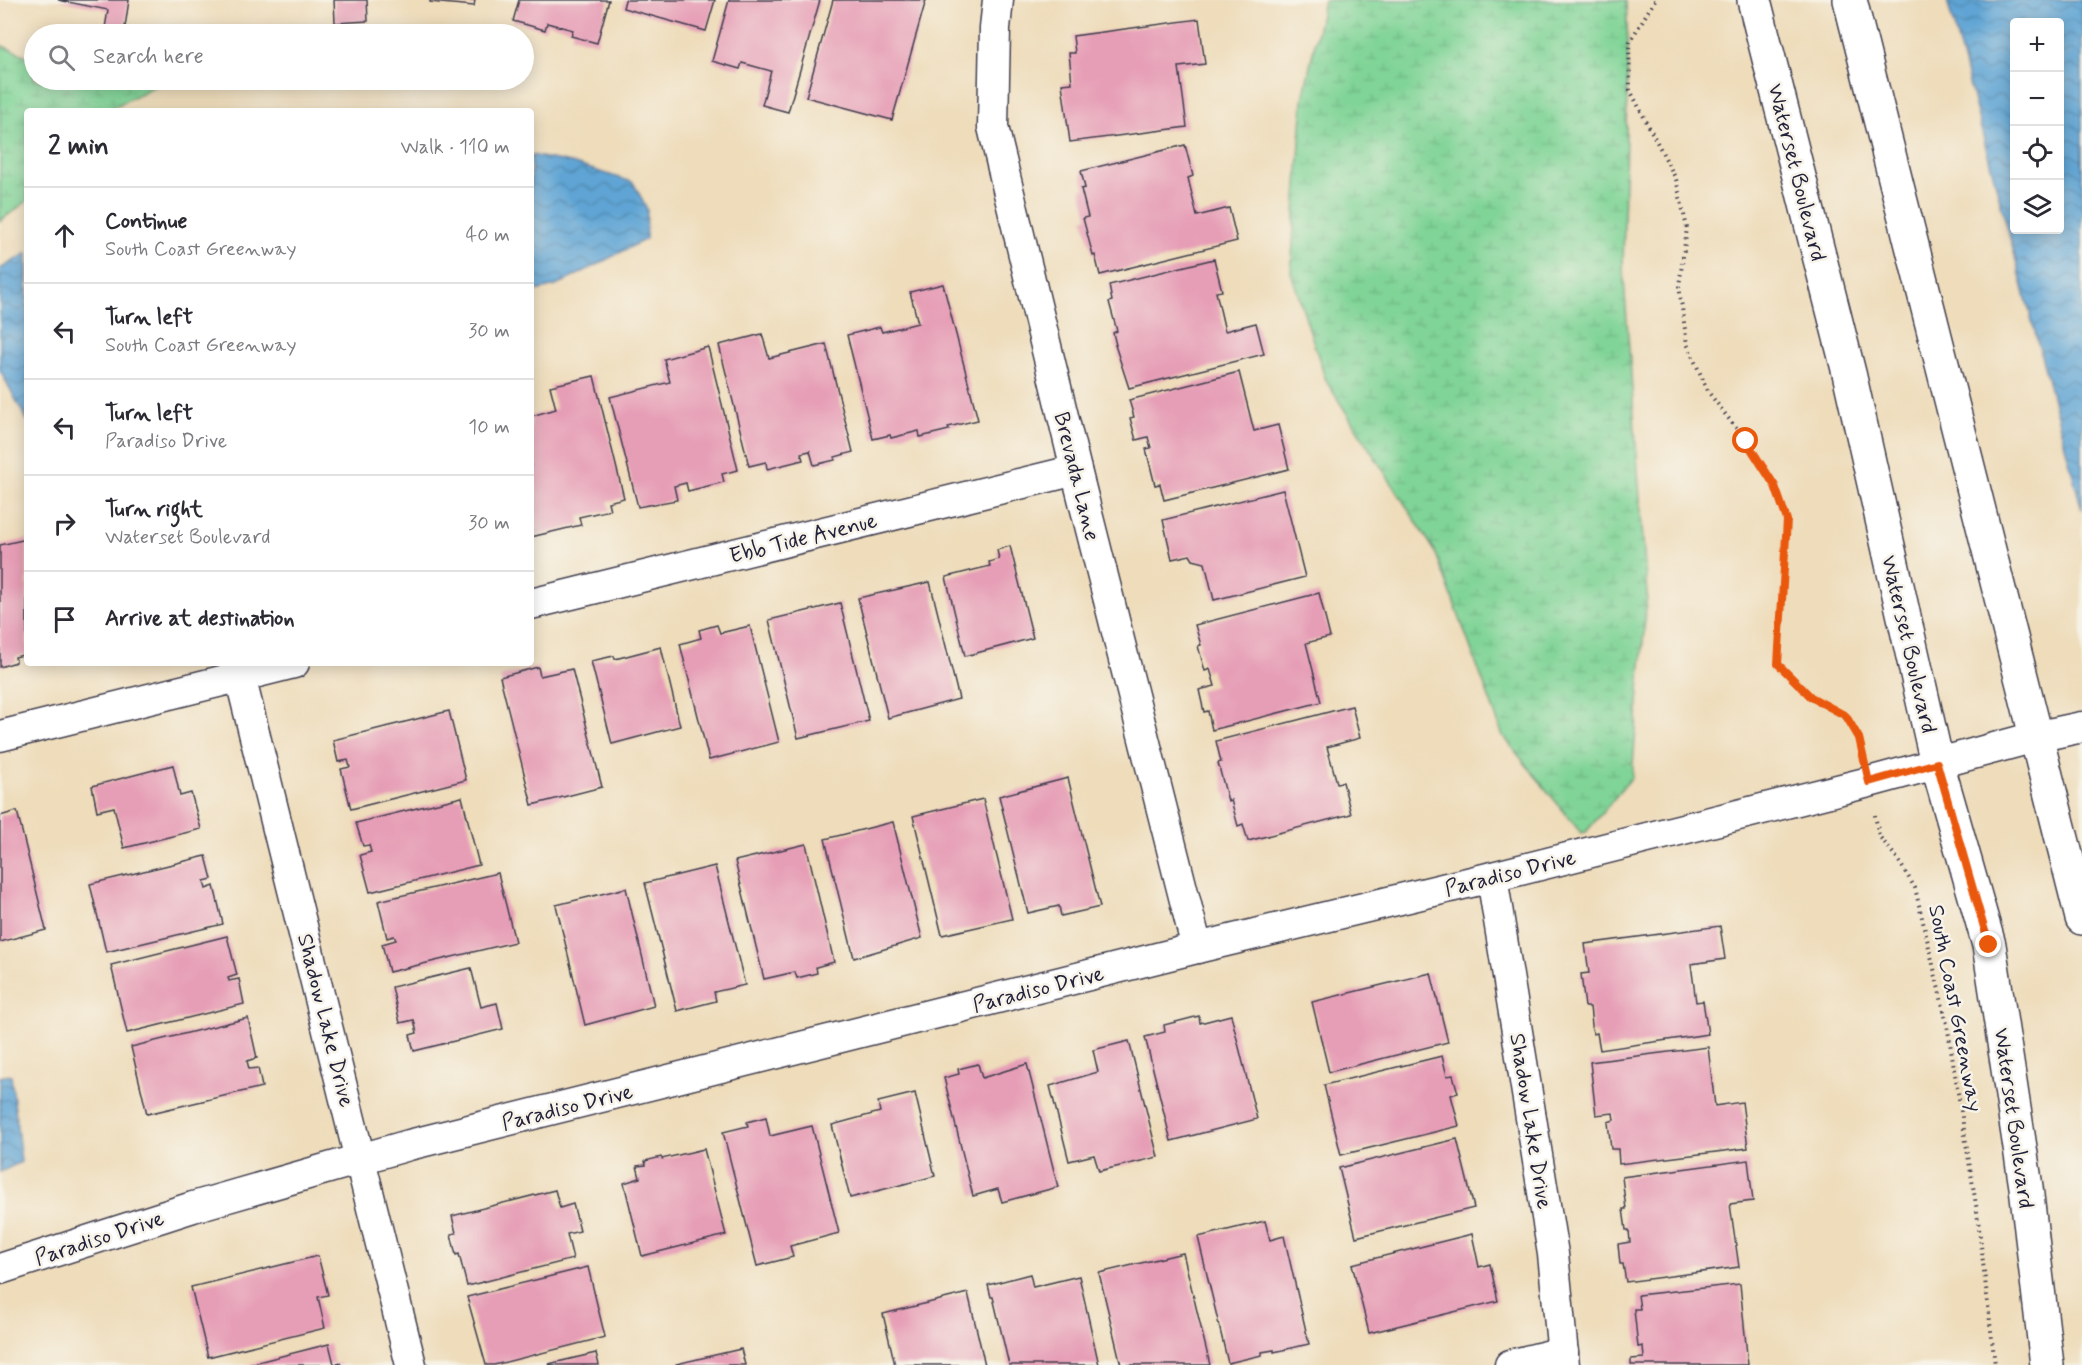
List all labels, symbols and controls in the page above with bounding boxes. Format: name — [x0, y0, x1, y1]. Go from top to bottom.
map controls — [2010, 18, 2064, 234]
button: + — [2010, 18, 2064, 72]
search box — [24, 24, 534, 90]
icon: search — [45, 41, 78, 74]
text: Search here — [93, 43, 204, 71]
button: − — [2010, 72, 2064, 126]
street label: Waterset Boulevard — [1760, 81, 1832, 264]
button: locate — [2010, 126, 2064, 180]
text: 2 min — [48, 130, 109, 164]
text: Walk · 110 m — [401, 134, 510, 161]
button: layers — [2010, 180, 2064, 234]
text: Continue — [105, 208, 187, 236]
icon: ahead — [48, 219, 81, 252]
text: 40 m — [466, 222, 510, 249]
text: South Coast Greenway — [105, 236, 296, 263]
text: Turn left — [105, 304, 193, 332]
icon: left — [48, 315, 81, 348]
text: 30 m — [468, 318, 510, 345]
text: South Coast Greenway — [105, 332, 296, 359]
text: Turn left — [105, 400, 193, 428]
street label: Brevada Lane — [1047, 409, 1106, 544]
icon: left — [48, 411, 81, 444]
text: 10 m — [468, 414, 510, 441]
route start — [1732, 427, 1758, 453]
text: Paradiso Drive — [105, 428, 227, 455]
text: Turn right — [105, 496, 203, 524]
icon: right — [48, 507, 81, 540]
street label: Ebb Tide Avenue — [727, 507, 880, 571]
text: 30 m — [468, 510, 510, 537]
text: Waterset Boulevard — [105, 524, 270, 551]
street label: Waterset Boulevard — [1874, 553, 1942, 736]
icon: arrive — [48, 603, 81, 636]
text: Arrive at destination — [105, 605, 295, 633]
street label: Paradiso Drive — [1442, 844, 1579, 904]
street label: South Coast Greenway — [1921, 902, 1989, 1114]
street label: Shadow Lake Drive — [290, 931, 360, 1110]
route end — [1975, 931, 2001, 957]
street label: Paradiso Drive — [970, 960, 1107, 1020]
street label: Waterset Boulevard — [1986, 1026, 2040, 1210]
street label: Shadow Lake Drive — [1502, 1031, 1558, 1211]
street label: Paradiso Drive — [499, 1078, 636, 1138]
street label: Paradiso Drive — [31, 1205, 168, 1273]

